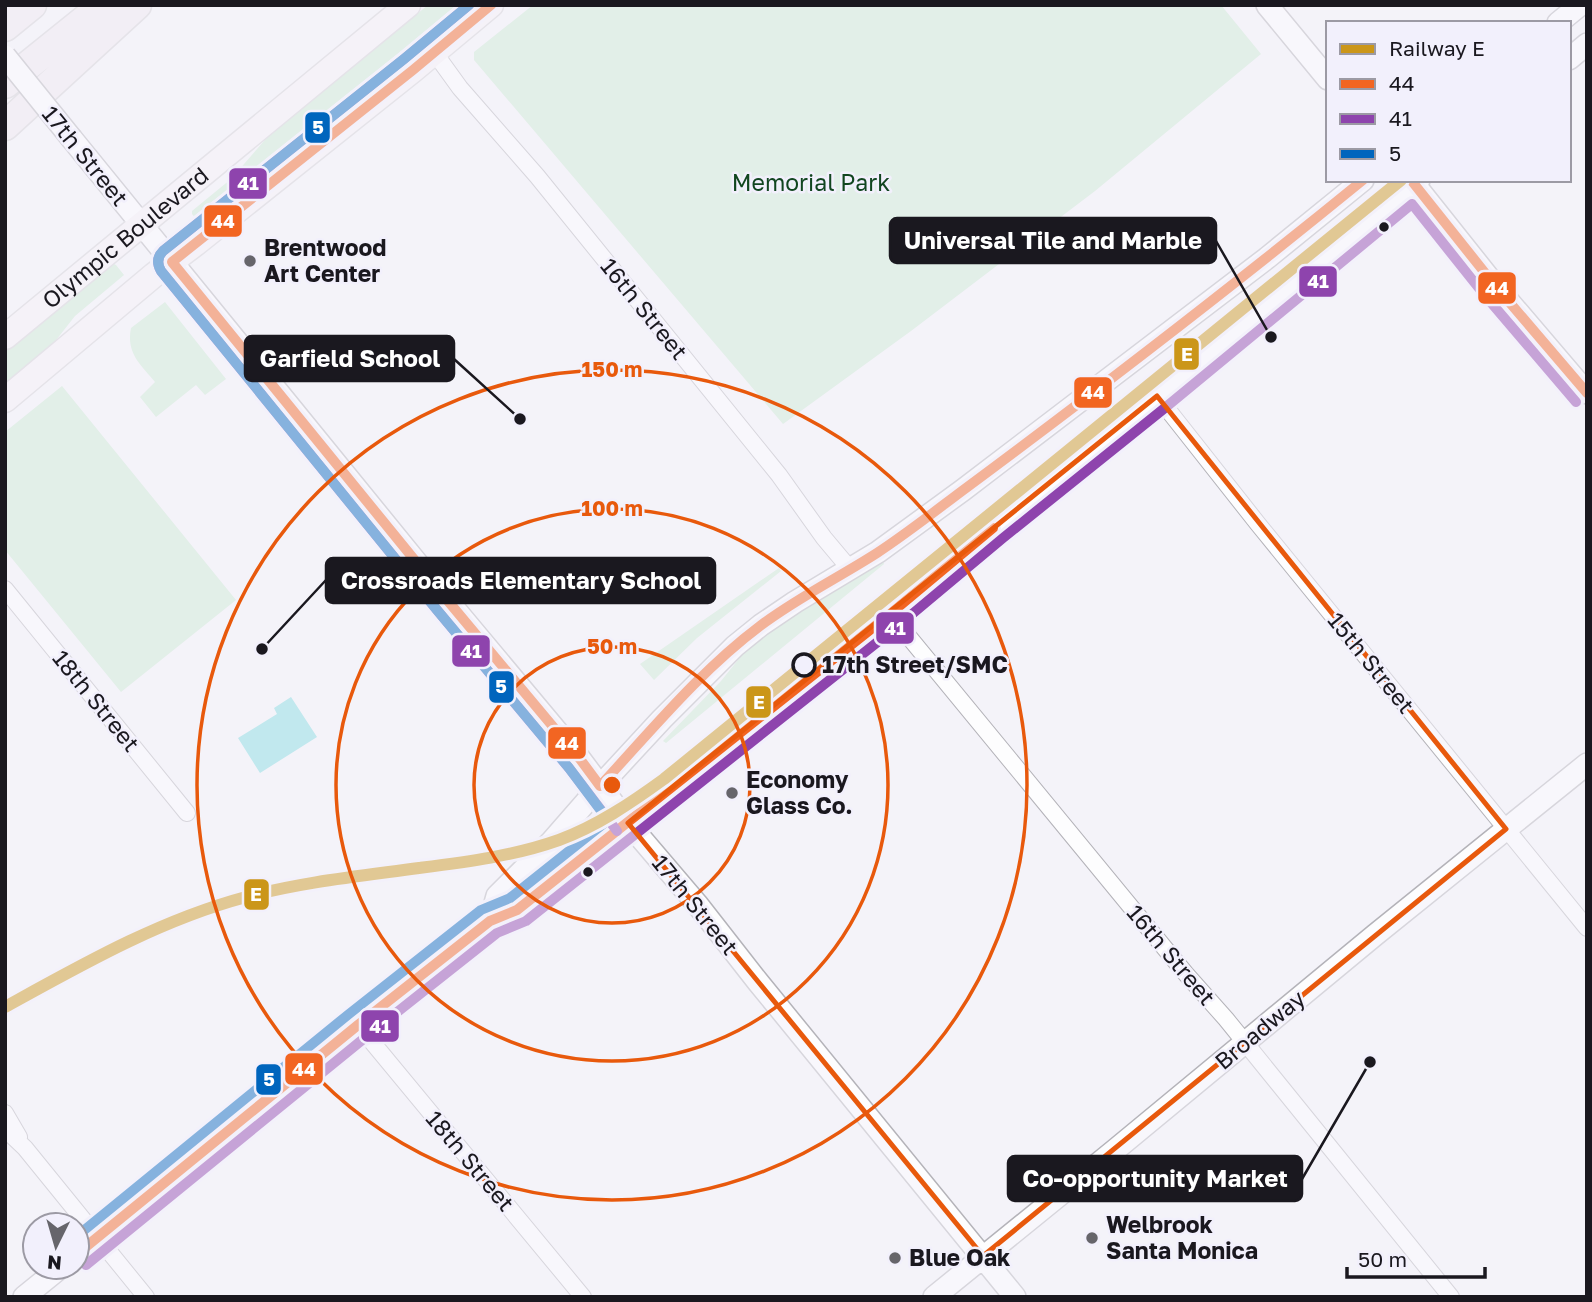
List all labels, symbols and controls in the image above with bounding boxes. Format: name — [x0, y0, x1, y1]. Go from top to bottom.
legend — [1326, 21, 1571, 182]
text: Railway E — [1389, 35, 1485, 61]
text: 44 — [1389, 70, 1415, 96]
street label: 17th Street — [37, 100, 135, 211]
text: 41 — [1389, 105, 1412, 131]
line badge: 5 — [304, 111, 331, 144]
text: 5 — [312, 115, 324, 138]
text: 5 — [1389, 140, 1401, 166]
street label: Olympic Boulevard — [36, 160, 214, 314]
line badge: 41 — [228, 167, 268, 200]
park label: Memorial Park — [732, 168, 890, 196]
text: 41 — [237, 171, 259, 194]
line badge: 44 — [203, 204, 243, 238]
text: 44 — [211, 209, 235, 232]
callout: Universal Tile and Marble — [890, 218, 1216, 263]
unlabelled marker — [1377, 220, 1391, 234]
text: Universal Tile and Marble — [904, 225, 1202, 254]
place label: Brentwood Art Center — [264, 233, 386, 287]
street label: 16th Street — [595, 252, 694, 365]
marker: Brentwood Art Center — [242, 253, 258, 269]
line badge: 41 — [1298, 265, 1338, 298]
text: 41 — [1307, 269, 1329, 292]
line badge: 44 — [1477, 271, 1517, 305]
text: 44 — [1485, 276, 1509, 299]
callout: Garfield School — [245, 336, 454, 381]
line badge: E — [1173, 337, 1200, 371]
text: E — [1181, 342, 1193, 365]
text: Garfield School — [260, 343, 440, 372]
text: 150 m — [582, 356, 642, 382]
line badge: 44 — [1073, 376, 1113, 409]
text: 44 — [1081, 380, 1105, 403]
text: 100 m — [581, 495, 643, 521]
callout: Crossroads Elementary School — [326, 558, 715, 603]
text: Crossroads Elementary School — [341, 565, 701, 594]
street label: 15th Street — [1323, 606, 1421, 718]
line badge: 41 — [875, 611, 915, 645]
text: 41 — [884, 616, 906, 639]
text: 50 m — [587, 633, 637, 659]
line badge: 41 — [451, 634, 491, 668]
text: 41 — [460, 639, 482, 662]
street label: 18th Street — [47, 644, 146, 757]
place label: 17th Street/SMC — [822, 650, 1008, 678]
marker: 17th Street/SMC — [792, 653, 816, 677]
line badge: 5 — [488, 670, 515, 704]
text: 5 — [495, 674, 507, 697]
line badge: E — [745, 685, 772, 719]
text: E — [753, 690, 765, 713]
line badge: 44 — [547, 726, 587, 760]
text: 44 — [555, 731, 579, 754]
place label: Economy Glass Co. — [746, 765, 853, 819]
centre of rings — [600, 773, 624, 797]
marker: Economy Glass Co. — [724, 785, 740, 801]
street label: 17th Street — [647, 849, 745, 960]
unlabelled marker — [581, 865, 595, 879]
line badge: E — [243, 878, 270, 911]
text: E — [250, 882, 262, 905]
street label: 16th Street — [1122, 899, 1222, 1010]
street label: Broadway — [1209, 984, 1310, 1075]
line badge: 41 — [360, 1009, 400, 1043]
text: 41 — [369, 1014, 391, 1037]
line badge: 44 — [284, 1052, 324, 1086]
text: 44 — [292, 1057, 316, 1080]
line badge: 5 — [255, 1063, 282, 1096]
text: 5 — [263, 1067, 275, 1090]
street label: 18th Street — [421, 1104, 521, 1216]
callout: Co-opportunity Market — [1008, 1156, 1302, 1201]
text: Co-opportunity Market — [1022, 1163, 1288, 1192]
place label: Welbrook Santa Monica — [1106, 1210, 1258, 1264]
north arrow — [21, 1211, 91, 1281]
marker: Welbrook Santa Monica — [1084, 1230, 1100, 1246]
scale bar — [1347, 1236, 1485, 1280]
place label: Blue Oak — [909, 1243, 1011, 1271]
text: 50 m — [1358, 1246, 1407, 1272]
marker: Blue Oak — [887, 1250, 903, 1266]
text: N — [46, 1251, 63, 1276]

